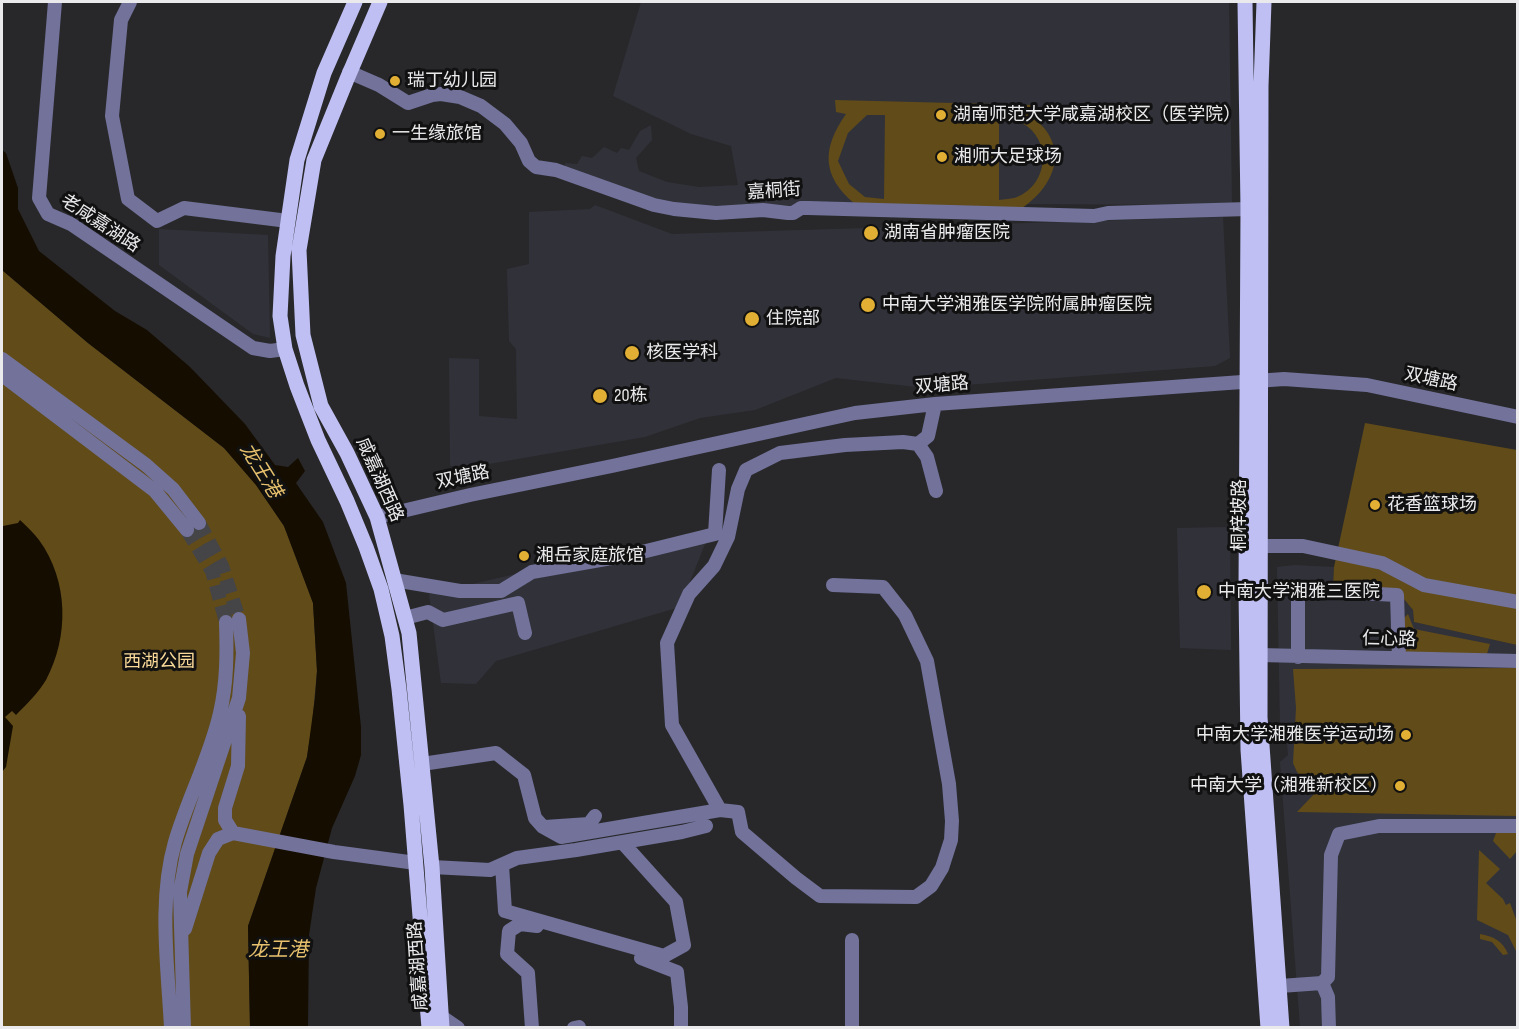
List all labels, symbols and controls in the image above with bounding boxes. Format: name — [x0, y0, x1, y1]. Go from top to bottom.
place label: 瑞丁幼儿园 — [407, 70, 497, 92]
marker: 瑞丁幼儿园 — [388, 74, 402, 88]
place label: 湖南师范大学咸嘉湖校区（医学院） — [953, 104, 1241, 126]
marker: 湖南师范大学咸嘉湖校区（医学院） — [934, 108, 948, 122]
place label: 一生缘旅馆 — [392, 123, 482, 145]
marker: 一生缘旅馆 — [373, 127, 387, 141]
place label: 湘师大足球场 — [954, 146, 1062, 168]
marker: 湘师大足球场 — [935, 150, 949, 164]
street label: 嘉桐街 — [746, 179, 802, 205]
street label: 老咸嘉湖路 — [56, 190, 144, 258]
place label: 湖南省肿瘤医院 — [884, 222, 1010, 244]
marker: 湖南省肿瘤医院 — [862, 224, 880, 242]
place label: 中南大学湘雅医学院附属肿瘤医院 — [882, 294, 1152, 316]
marker: 中南大学湘雅医学院附属肿瘤医院 — [859, 296, 877, 314]
place label: 住院部 — [766, 308, 820, 330]
marker: 住院部 — [743, 310, 761, 328]
place label: 核医学科 — [646, 342, 718, 364]
marker: 核医学科 — [623, 344, 641, 362]
street label: 双塘路 — [1402, 364, 1460, 396]
street label: 双塘路 — [914, 373, 970, 399]
place label: 20栋 — [614, 385, 647, 407]
marker: 20栋 — [591, 387, 609, 405]
street label: 咸嘉湖西路 — [351, 434, 407, 526]
water label: 龙王港 — [234, 439, 286, 503]
street label: 双塘路 — [434, 462, 492, 494]
street label: 桐梓坡路 — [1229, 479, 1251, 551]
place label: 花香篮球场 — [1387, 494, 1477, 516]
marker: 花香篮球场 — [1368, 498, 1382, 512]
place label: 湘岳家庭旅馆 — [536, 545, 644, 567]
marker: 湘岳家庭旅馆 — [517, 549, 531, 563]
place label: 中南大学湘雅三医院 — [1218, 581, 1380, 603]
marker: 中南大学湘雅三医院 — [1195, 583, 1213, 601]
street label: 仁心路 — [1362, 629, 1416, 651]
park label: 西湖公园 — [123, 651, 195, 673]
place label: 中南大学湘雅医学运动场 — [1196, 724, 1394, 746]
marker: 中南大学湘雅医学运动场 — [1399, 728, 1413, 742]
place label: 中南大学（湘雅新校区） — [1190, 775, 1388, 797]
marker: 中南大学（湘雅新校区） — [1393, 779, 1407, 793]
street label: 咸嘉湖西路 — [405, 920, 433, 1012]
water label: 龙王港 — [248, 939, 308, 963]

